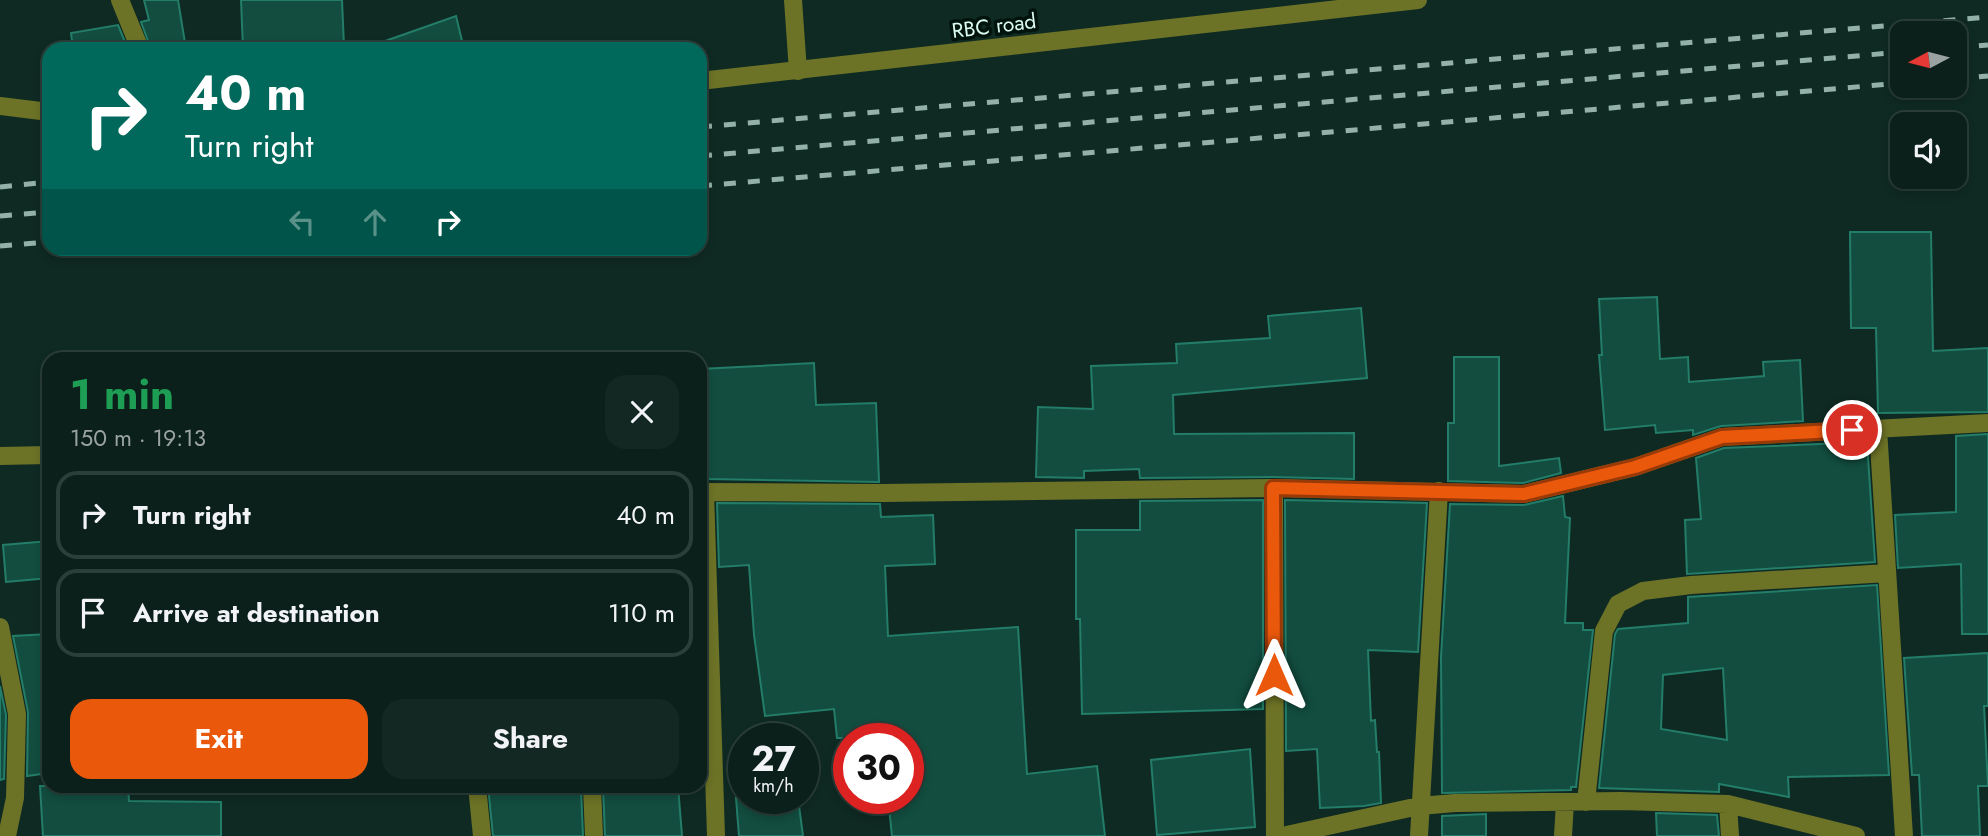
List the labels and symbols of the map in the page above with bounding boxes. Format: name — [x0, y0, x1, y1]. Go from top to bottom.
street label: RBC road — [950, 6, 1038, 46]
north arrow — [1890, 21, 1967, 98]
pin — [1822, 400, 1882, 460]
position arrow — [1237, 638, 1311, 712]
speed limit sign: 30 — [833, 723, 924, 814]

